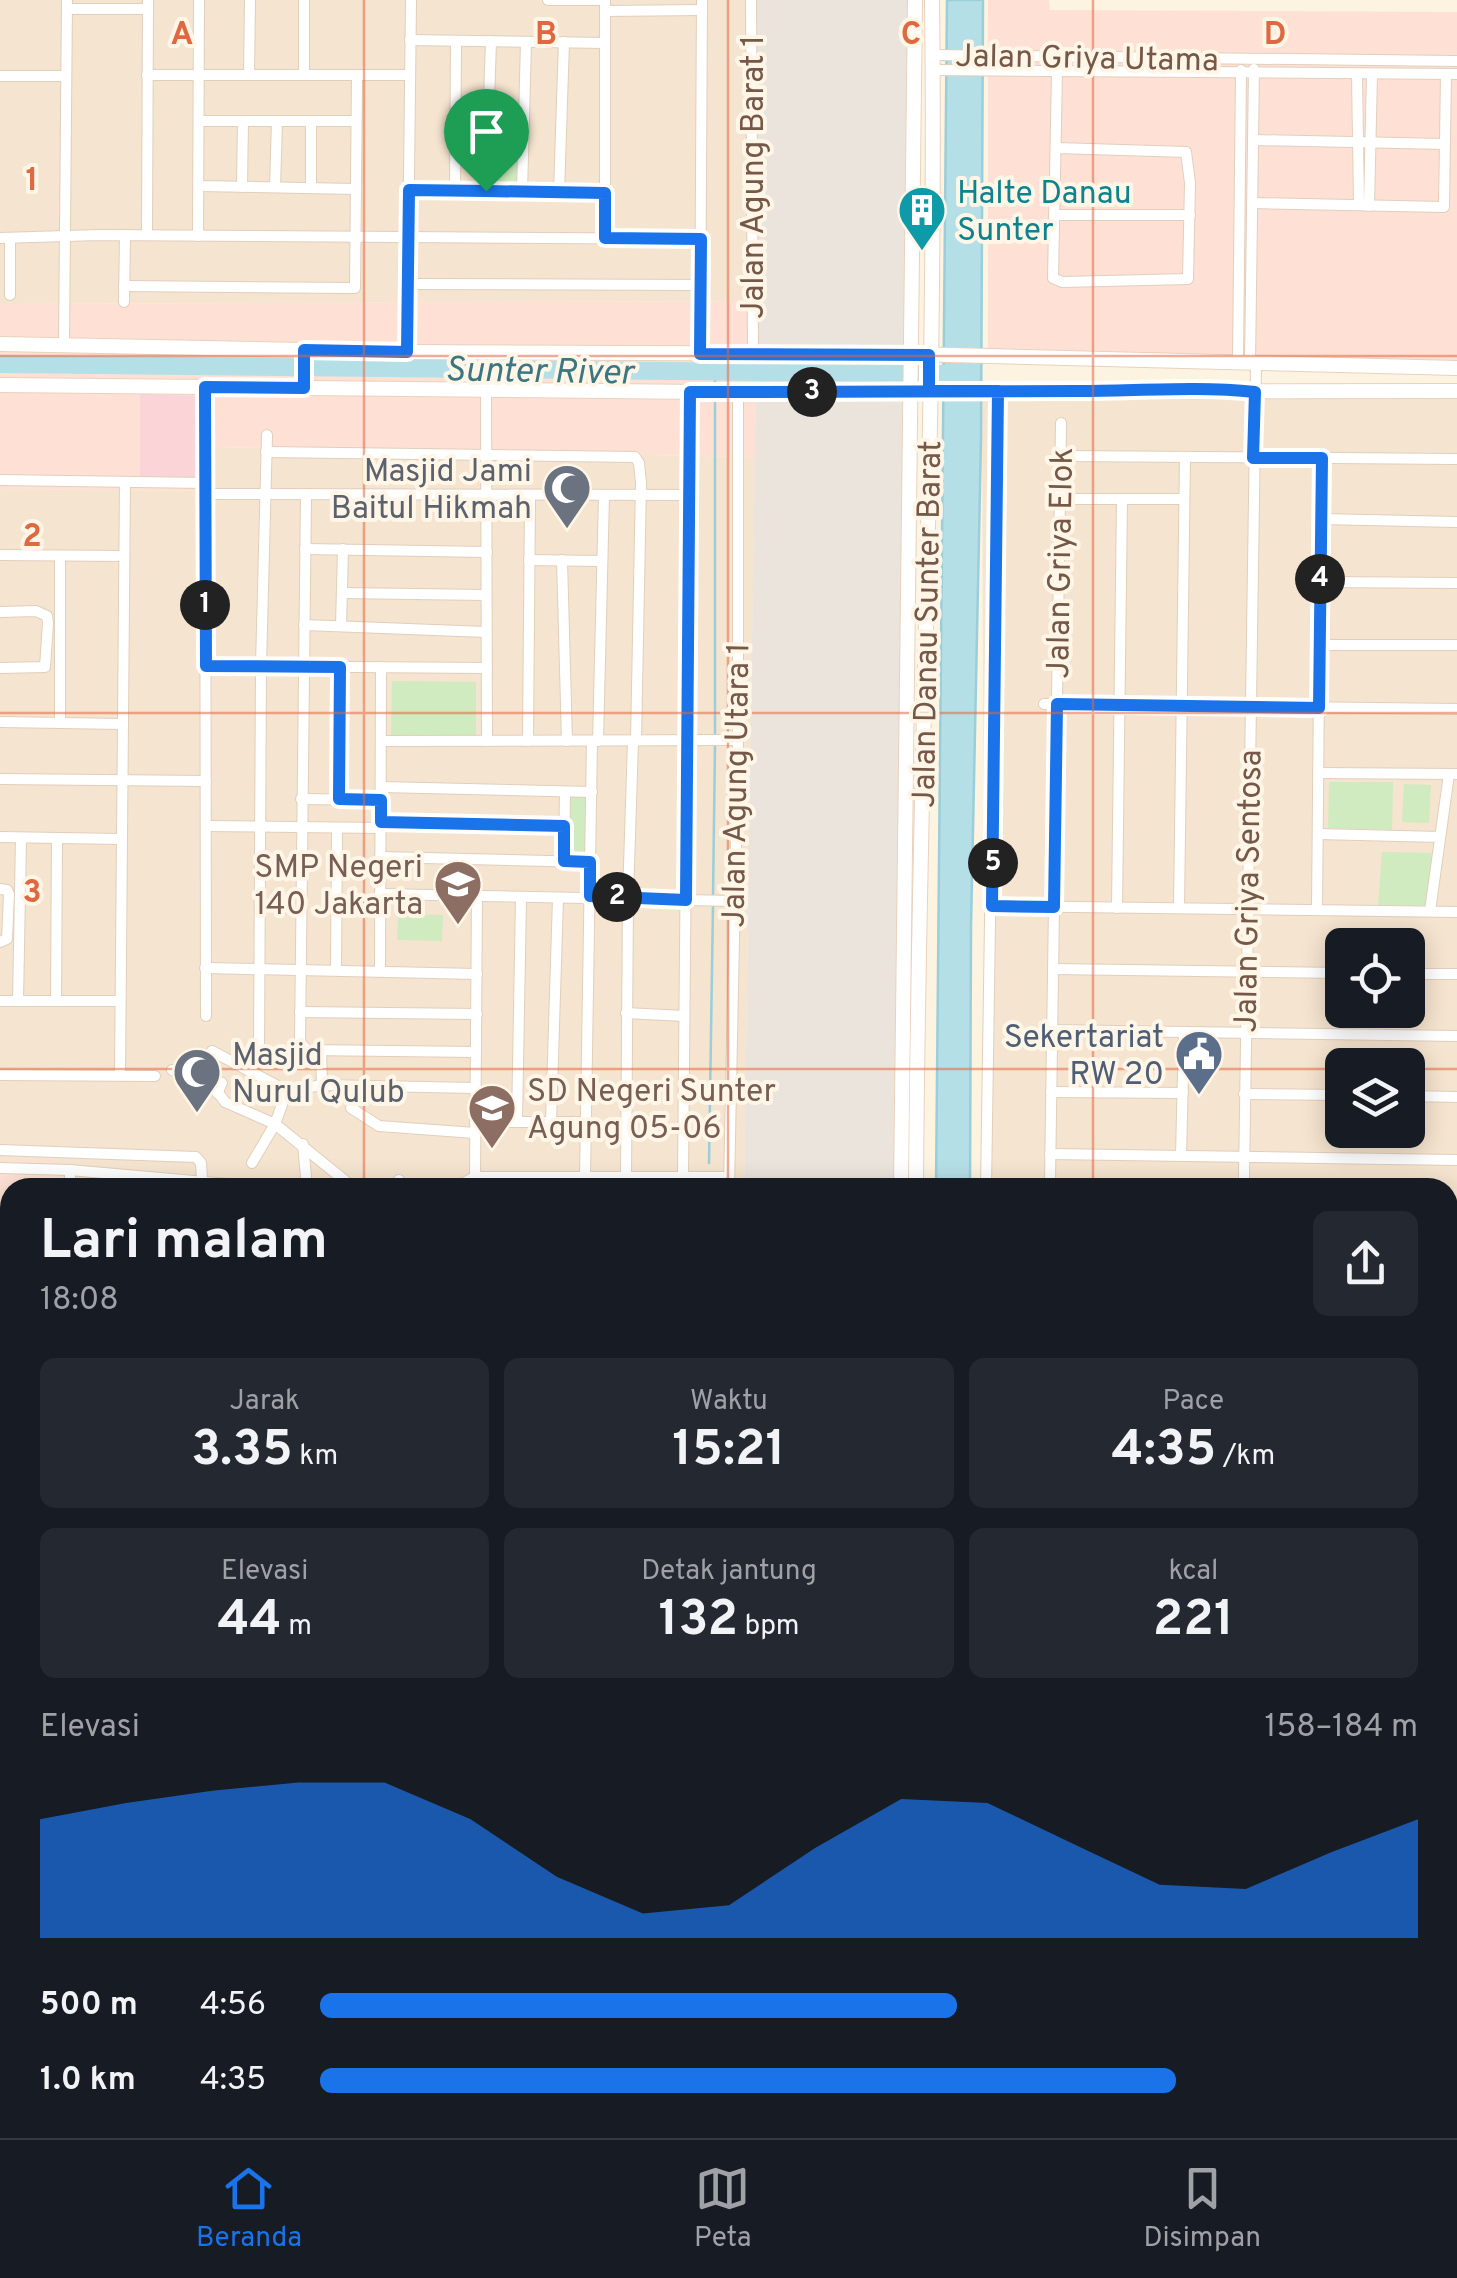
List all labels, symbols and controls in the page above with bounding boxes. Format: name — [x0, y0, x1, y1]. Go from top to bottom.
text: A — [171, 16, 193, 56]
text: B — [535, 16, 557, 56]
text: C — [901, 16, 921, 56]
text: D — [1264, 16, 1286, 56]
street label: Jalan Agung Barat 1 — [735, 35, 775, 319]
street label: Jalan Griya Utama — [955, 38, 1219, 82]
pin — [444, 89, 529, 192]
icon: arrive — [459, 104, 514, 159]
text: 1 — [26, 162, 38, 202]
place label: Halte Danau Sunter — [957, 175, 1132, 252]
building icon: Halte Danau Sunter — [896, 184, 948, 252]
water label: Sunter River — [444, 349, 636, 397]
pin: 3 — [787, 367, 837, 417]
text: 3 — [804, 374, 820, 410]
street label: Jalan Danau Sunter Barat — [906, 440, 952, 808]
street label: Jalan Griya Elok — [1040, 447, 1084, 679]
place label: Masjid Jami Baitul Hikmah — [331, 453, 532, 530]
mosque icon: Masjid Jami Baitul Hikmah — [541, 462, 593, 530]
text: 2 — [22, 518, 42, 558]
pin: 4 — [1295, 554, 1345, 604]
text: 4 — [1311, 561, 1329, 597]
pin: 1 — [180, 580, 230, 630]
text: 1 — [199, 587, 211, 623]
street label: Jalan Agung Utara 1 — [716, 642, 760, 928]
street label: Jalan Griya Sentosa — [1228, 749, 1272, 1033]
pin: 5 — [968, 838, 1018, 888]
text: 5 — [984, 845, 1002, 881]
place label: SMP Negeri 140 Jakarta — [254, 849, 423, 926]
school or university icon: SMP Negeri 140 Jakarta — [432, 858, 484, 926]
pin: 2 — [592, 872, 642, 922]
text: 3 — [22, 874, 42, 914]
text: 2 — [608, 879, 626, 915]
map controls — [1325, 928, 1425, 1148]
button: locate — [1325, 928, 1425, 1028]
place label: Sekertariat RW 20 — [1004, 1019, 1164, 1096]
public building icon: Sekertariat RW 20 — [1173, 1028, 1225, 1096]
place label: Masjid Nurul Qulub — [232, 1037, 405, 1114]
mosque icon: Masjid Nurul Qulub — [171, 1046, 223, 1114]
button: layers — [1325, 1048, 1425, 1148]
place label: SD Negeri Sunter Agung 05-06 — [527, 1073, 776, 1150]
school or university icon: SD Negeri Sunter Agung 05-06 — [466, 1082, 518, 1150]
text: Lari malam — [40, 1208, 328, 1278]
button: share — [1313, 1211, 1418, 1316]
text: 18:08 — [40, 1281, 119, 1321]
text: Jarak — [230, 1384, 300, 1420]
text: Waktu — [690, 1384, 768, 1420]
text: Pace — [1163, 1384, 1224, 1420]
text: 3.35 — [191, 1420, 293, 1483]
text: 15:21 — [672, 1420, 786, 1483]
text: 4:35 — [1112, 1420, 1216, 1483]
text: km — [293, 1439, 338, 1475]
text: /km — [1216, 1439, 1275, 1475]
text: Elevasi — [221, 1554, 308, 1590]
text: Detak jantung — [641, 1554, 817, 1590]
text: kcal — [1168, 1554, 1218, 1590]
text: 44 — [217, 1590, 282, 1653]
text: 132 — [658, 1590, 738, 1653]
text: 221 — [1153, 1590, 1234, 1653]
text: m — [282, 1609, 312, 1645]
text: bpm — [738, 1609, 800, 1645]
text: Elevasi — [40, 1708, 140, 1748]
text: 158–184 m — [1264, 1708, 1418, 1748]
text: 500 m — [40, 1986, 138, 2026]
text: 4:56 — [200, 1986, 266, 2026]
text: 1.0 km — [40, 2061, 136, 2101]
text: 4:35 — [200, 2061, 266, 2101]
tab: Beranda — [196, 2161, 302, 2257]
tab: Peta — [694, 2161, 751, 2257]
tab: Disimpan — [1143, 2161, 1261, 2257]

